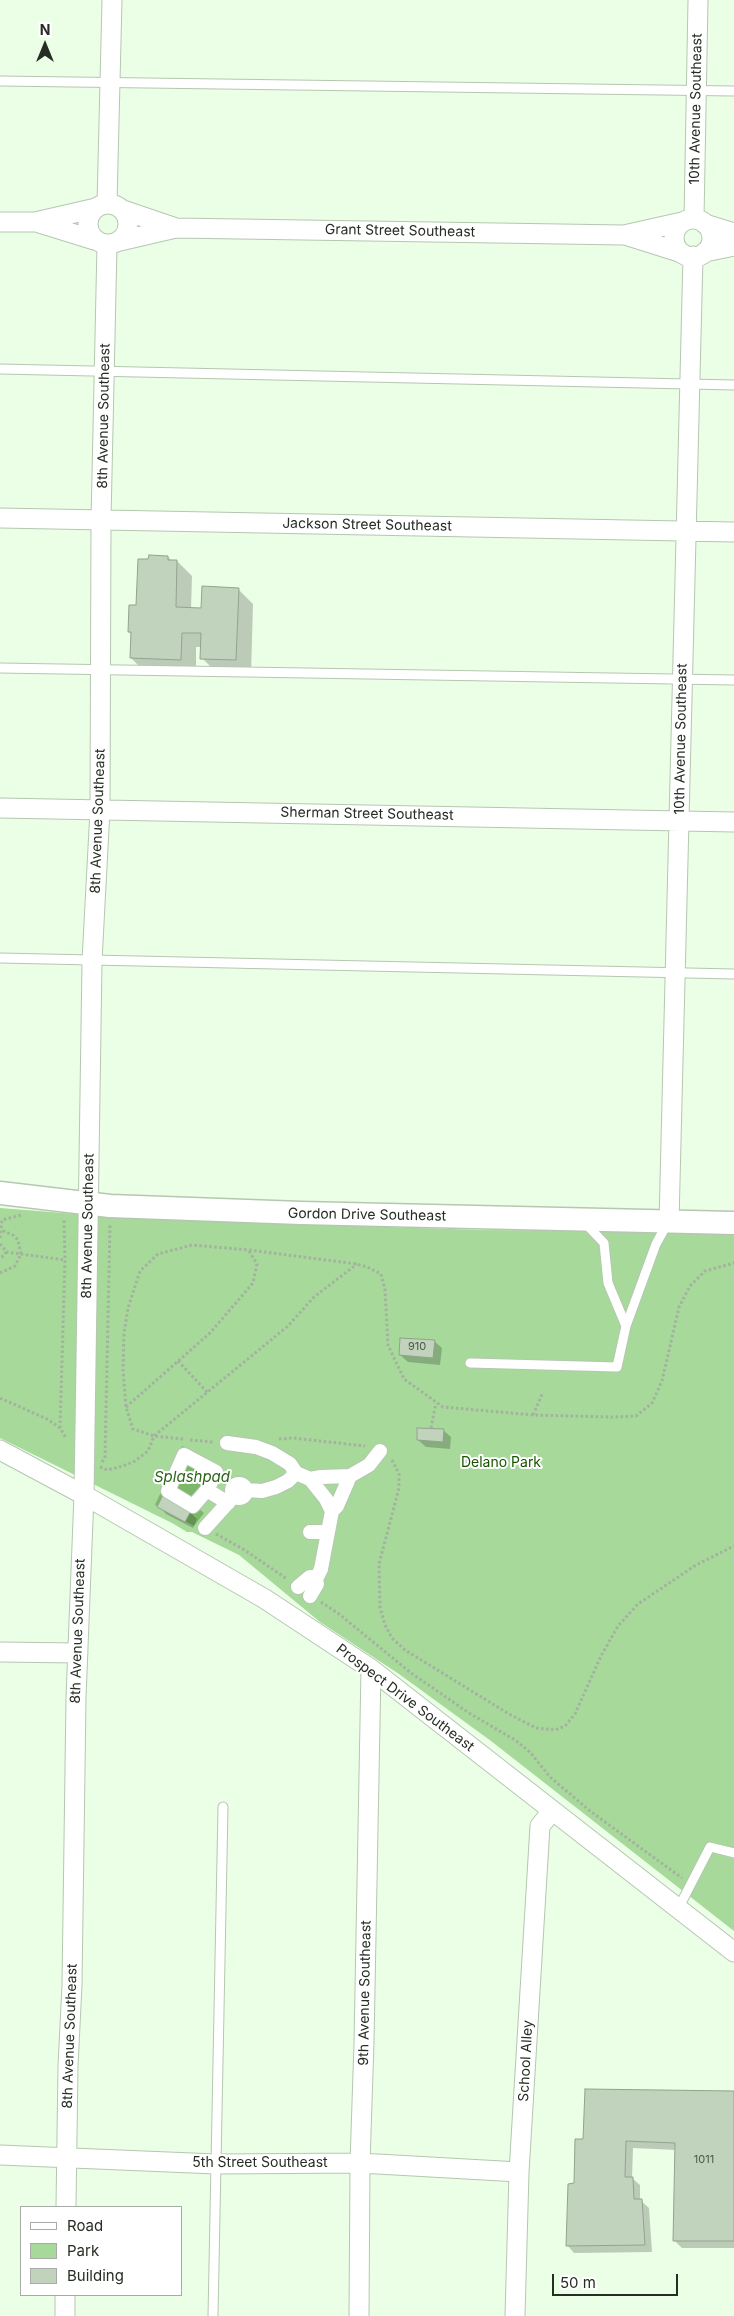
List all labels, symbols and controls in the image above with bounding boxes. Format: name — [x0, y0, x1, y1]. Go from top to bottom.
north arrow — [20, 20, 70, 70]
text: N — [40, 21, 50, 38]
street label: 10th Avenue Southeast — [686, 33, 706, 185]
street label: Grant Street Southeast — [325, 221, 475, 241]
street label: 8th Avenue Southeast — [94, 343, 114, 489]
street label: Jackson Street Southeast — [282, 515, 452, 535]
street label: 10th Avenue Southeast — [671, 663, 691, 815]
street label: 8th Avenue Southeast — [87, 748, 109, 894]
street label: Sherman Street Southeast — [280, 804, 454, 824]
street label: 8th Avenue Southeast — [78, 1153, 98, 1299]
street label: Gordon Drive Southeast — [288, 1205, 446, 1225]
house number: 910 — [408, 1340, 426, 1354]
park label: Delano Park — [461, 1455, 541, 1471]
water label: Splashpad — [154, 1468, 230, 1486]
street label: 8th Avenue Southeast — [67, 1558, 89, 1704]
street label: Prospect Drive Southeast — [333, 1641, 477, 1755]
street label: 9th Avenue Southeast — [355, 1920, 375, 2066]
street label: 8th Avenue Southeast — [59, 1963, 81, 2109]
street label: School Alley — [515, 2020, 537, 2102]
house number: 1011 — [694, 2153, 714, 2167]
street label: 5th Street Southeast — [192, 2155, 328, 2171]
legend — [20, 2206, 182, 2296]
text: Road — [67, 2216, 103, 2235]
text: Park — [67, 2241, 99, 2260]
scale bar — [554, 2264, 680, 2296]
text: Building — [67, 2266, 124, 2285]
text: 50 m — [560, 2273, 596, 2292]

